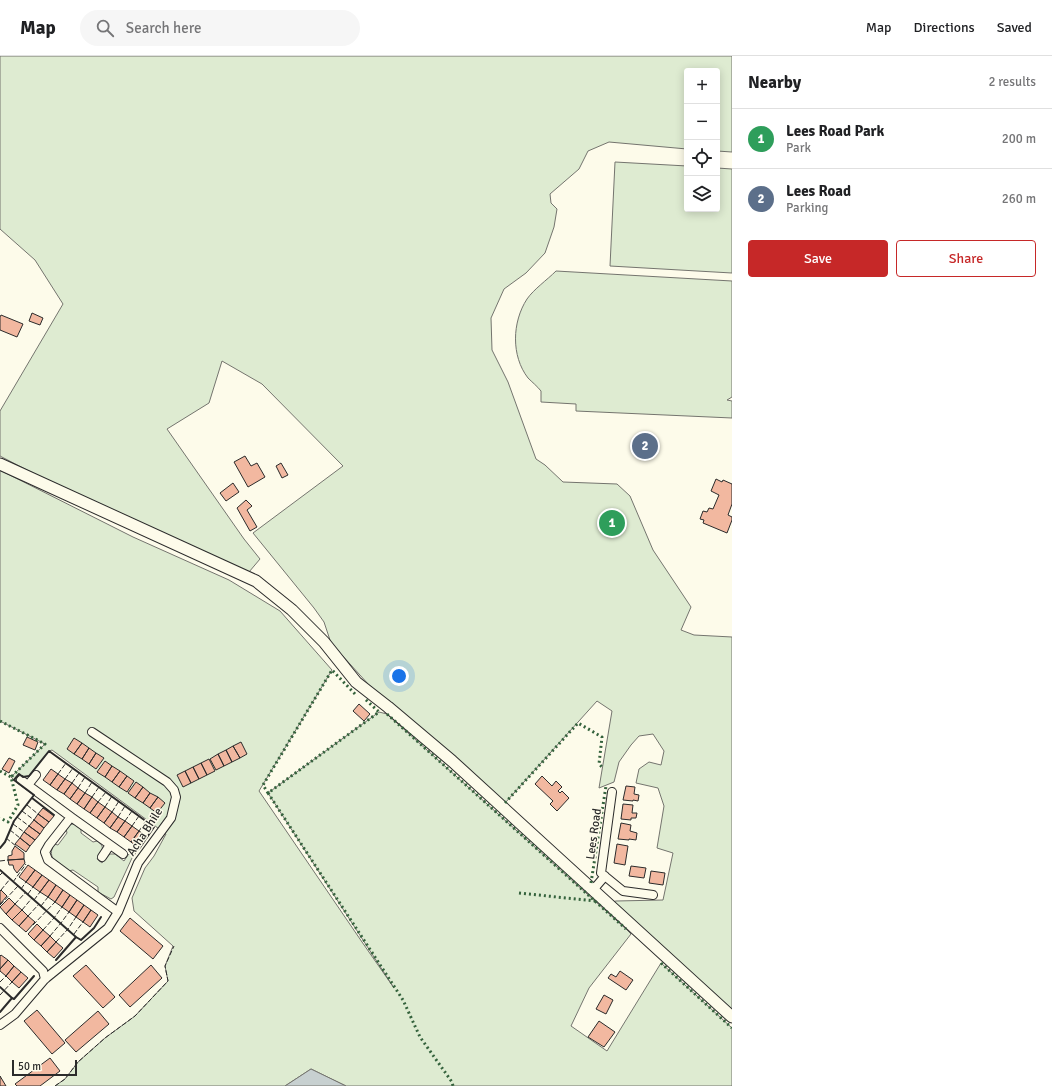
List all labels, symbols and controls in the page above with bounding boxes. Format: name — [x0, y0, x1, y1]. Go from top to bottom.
search box — [80, 10, 360, 46]
text: Map — [20, 16, 56, 40]
icon: search — [94, 17, 116, 39]
text: Search here — [126, 19, 201, 37]
text: Map — [866, 19, 892, 36]
text: Directions — [914, 19, 975, 36]
text: Saved — [997, 19, 1032, 36]
map controls — [684, 68, 720, 212]
button: + — [684, 68, 720, 104]
text: Nearby — [748, 72, 801, 93]
text: 2 results — [988, 74, 1036, 90]
button: − — [684, 104, 720, 140]
text: Lees Road Park — [786, 122, 884, 140]
text: 1 — [757, 131, 765, 147]
text: 200 m — [1002, 131, 1036, 147]
button: locate — [684, 140, 720, 176]
text: Park — [786, 140, 811, 156]
button: layers — [684, 176, 720, 212]
text: Lees Road — [786, 182, 851, 200]
text: 2 — [757, 191, 765, 207]
text: 260 m — [1002, 191, 1036, 207]
text: Parking — [786, 200, 828, 216]
button: Save — [748, 240, 888, 277]
button: Share — [896, 240, 1036, 277]
pin: 2 — [632, 431, 658, 461]
pin: 1 — [599, 508, 625, 538]
your location — [389, 666, 409, 686]
street label: Acha Bhile — [124, 805, 166, 859]
street label: Lees Road — [583, 807, 605, 861]
scale bar — [12, 1058, 77, 1077]
text: 50 m — [18, 1060, 41, 1073]

